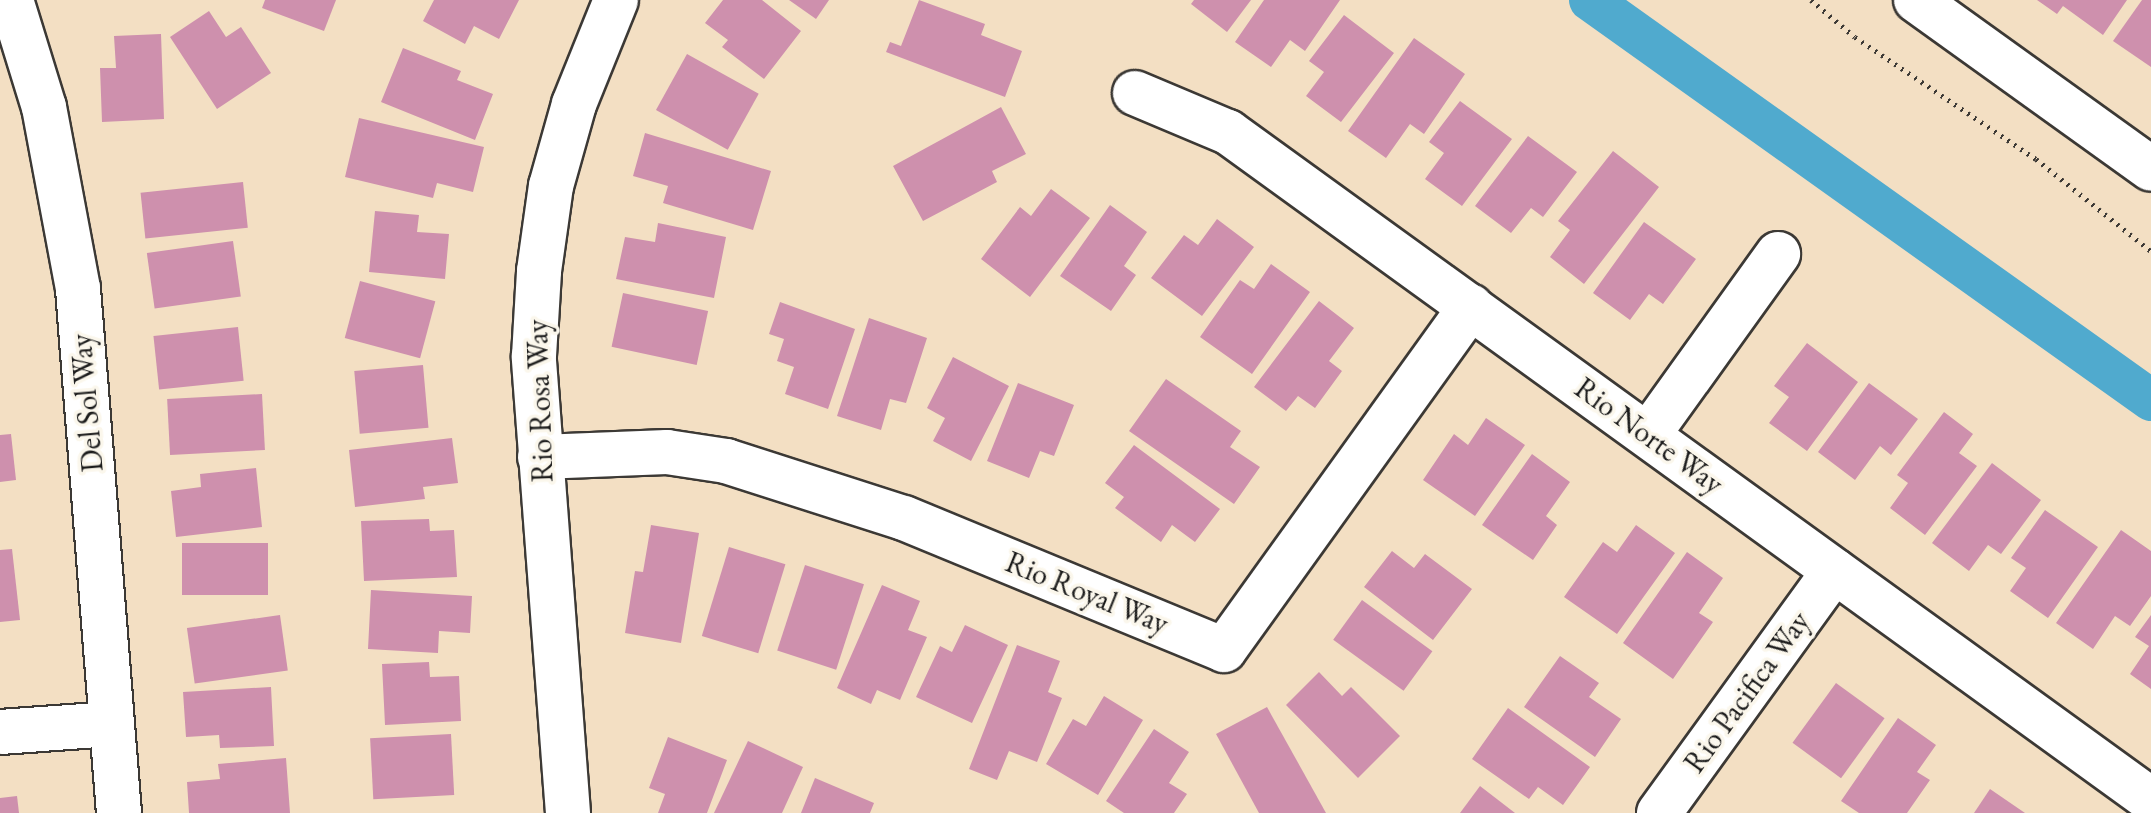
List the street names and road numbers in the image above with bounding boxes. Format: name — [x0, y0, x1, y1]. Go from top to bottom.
street label: Rio Rosa Way — [519, 319, 561, 483]
street label: Del Sol Way — [63, 333, 111, 473]
street label: Rio Norte Way — [1568, 370, 1730, 502]
street label: Rio Royal Way — [1000, 544, 1174, 642]
street label: Rio Pacifica Way — [1676, 604, 1818, 780]

